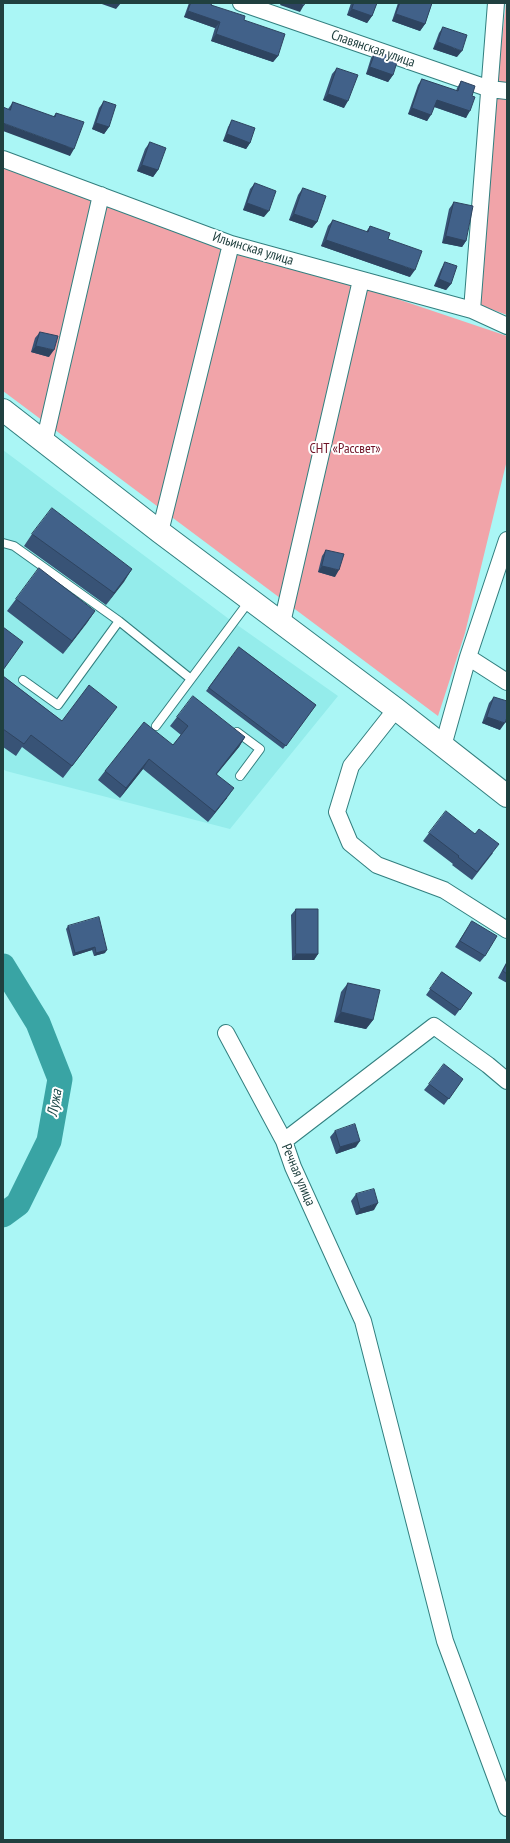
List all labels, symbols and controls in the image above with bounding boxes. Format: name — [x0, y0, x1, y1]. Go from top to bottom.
street label: Славянская улица — [329, 27, 417, 71]
street label: Ильинская улица — [210, 229, 296, 269]
park label: СНТ «Рассвет» — [309, 441, 381, 457]
water label: Лужа — [44, 1088, 66, 1118]
street label: Речная улица — [277, 1141, 319, 1209]

